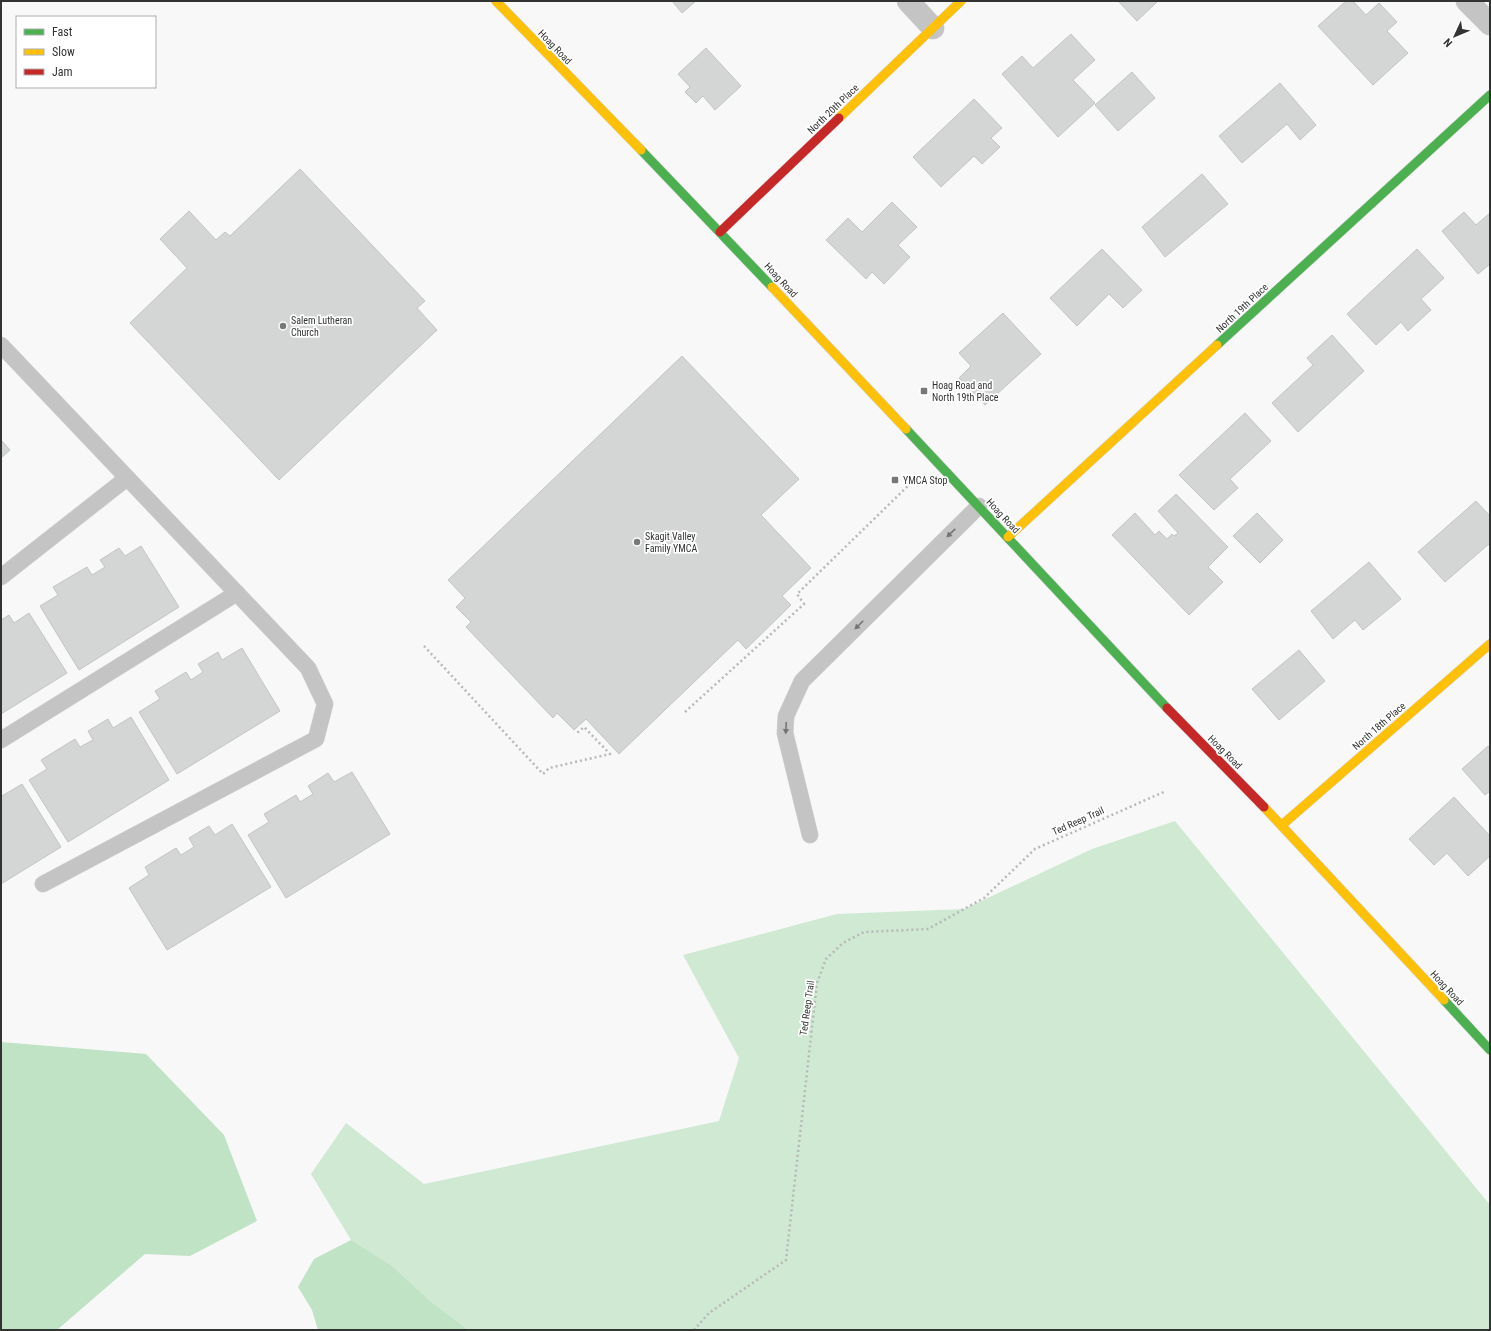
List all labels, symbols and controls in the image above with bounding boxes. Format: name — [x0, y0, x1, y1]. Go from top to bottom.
legend — [16, 16, 156, 88]
north arrow — [1435, 16, 1475, 56]
text: Fast — [52, 25, 73, 39]
street label: Hoag Road — [536, 28, 574, 66]
text: N — [1441, 35, 1455, 50]
text: Slow — [52, 45, 75, 59]
text: Jam — [52, 65, 73, 79]
street label: North 20th Place — [805, 82, 861, 136]
street label: Hoag Road — [762, 260, 800, 300]
street label: North 19th Place — [1214, 281, 1270, 335]
place label: Salem Lutheran Church — [291, 315, 352, 338]
marker: Salem Lutheran Church — [278, 321, 288, 331]
place label: Hoag Road and North 19th Place — [932, 380, 999, 403]
marker: Hoag Road and North 19th Place — [919, 386, 929, 396]
marker: YMCA Stop — [890, 475, 900, 485]
place label: YMCA Stop — [903, 475, 948, 486]
street label: Hoag Road — [984, 496, 1022, 536]
one-way arrow — [946, 528, 956, 538]
place label: Skagit Valley Family YMCA — [645, 531, 697, 554]
marker: Skagit Valley Family YMCA — [632, 537, 642, 547]
one-way arrow — [854, 620, 864, 630]
street label: North 18th Place — [1350, 700, 1408, 752]
one-way arrow — [782, 722, 789, 734]
street label: Hoag Road — [1206, 733, 1244, 771]
street label: Ted Reep Trail — [1050, 805, 1106, 837]
street label: Hoag Road — [1428, 968, 1466, 1008]
street label: Ted Reep Trail — [798, 980, 816, 1036]

